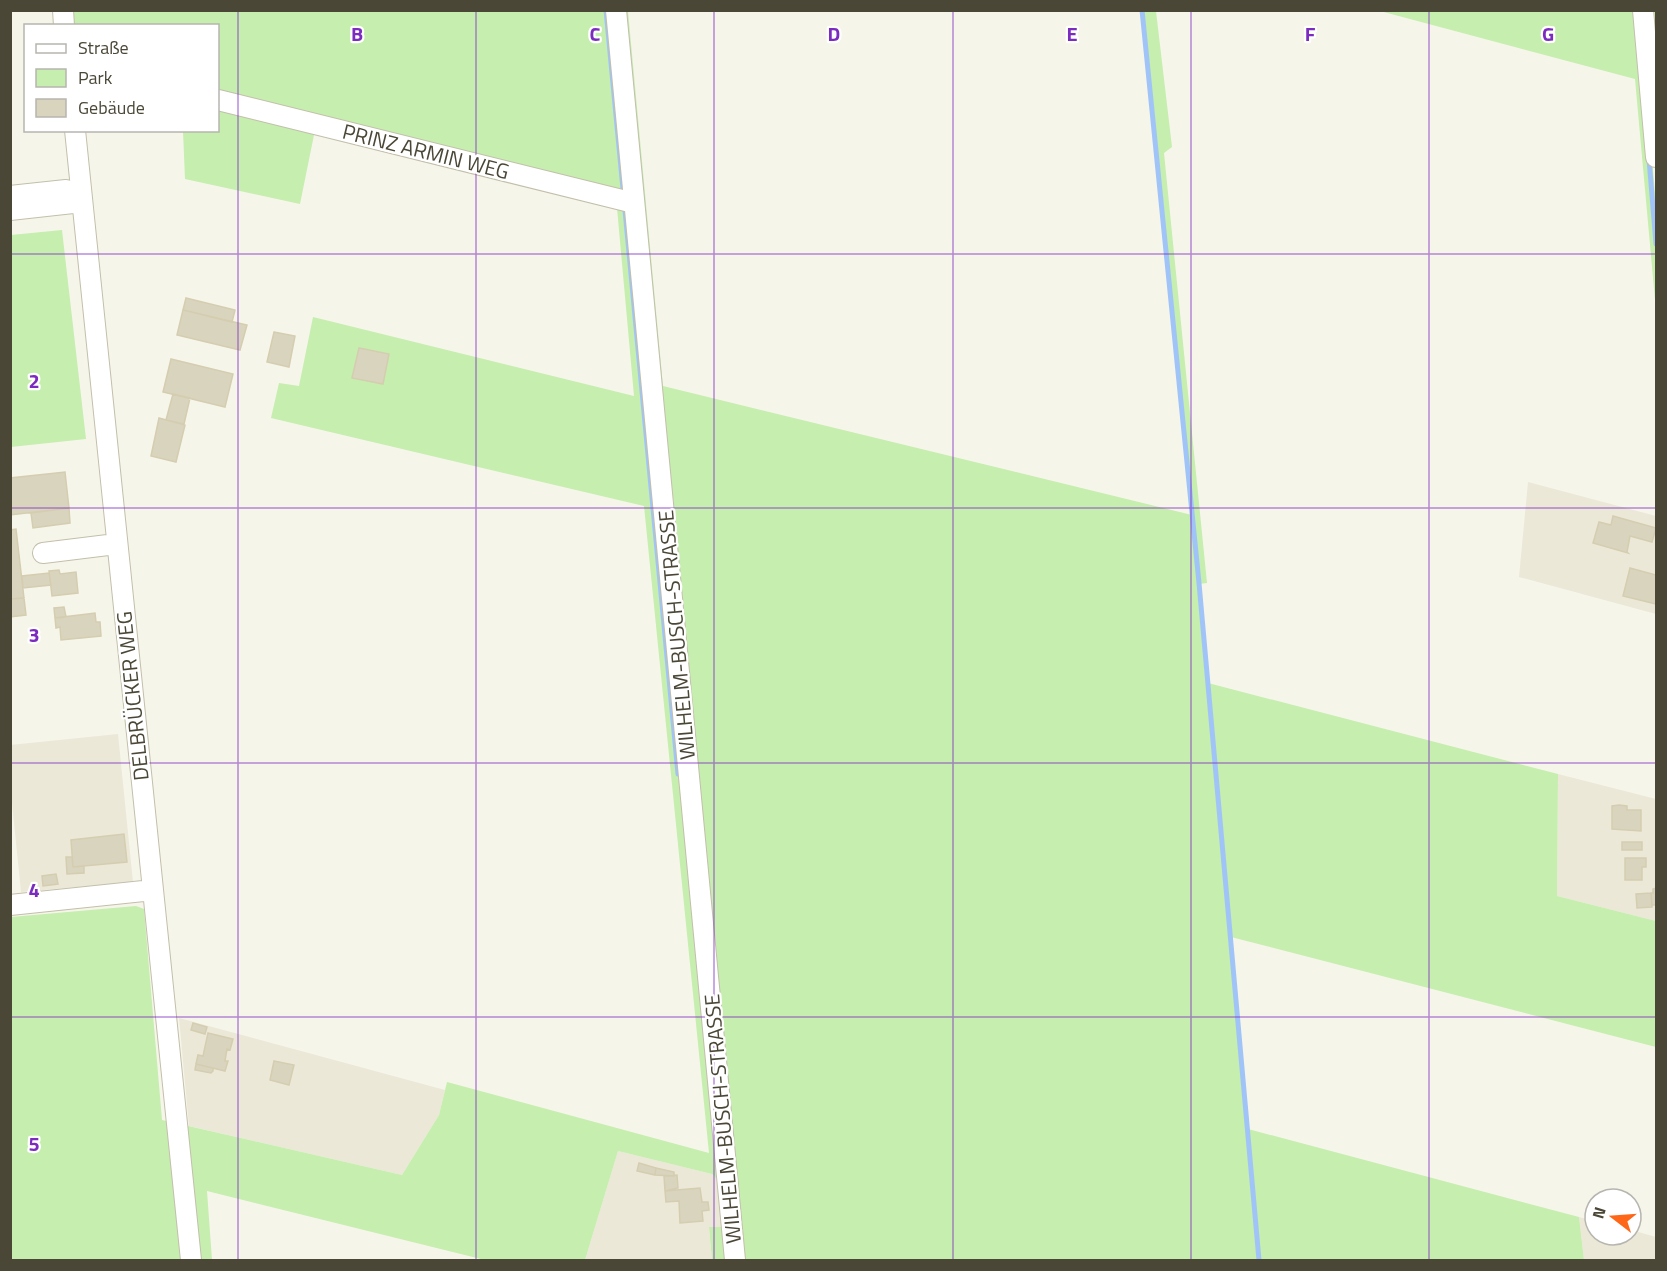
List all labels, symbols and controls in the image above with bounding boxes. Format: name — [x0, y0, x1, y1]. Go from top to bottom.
text: B — [351, 18, 363, 49]
text: C — [590, 18, 601, 49]
text: D — [828, 18, 840, 49]
text: E — [1066, 18, 1078, 49]
text: F — [1305, 18, 1316, 49]
text: G — [1542, 18, 1554, 49]
legend — [24, 24, 219, 132]
text: Straße — [78, 34, 129, 61]
text: Park — [78, 64, 113, 91]
text: Gebäude — [78, 94, 145, 121]
street label: PRINZ ARMIN WEG — [339, 115, 513, 187]
text: 2 — [28, 365, 40, 396]
street label: WILHELM-BUSCH-STRASSE — [649, 509, 703, 761]
street label: DELBRÜCKER WEG — [107, 610, 157, 782]
text: 3 — [28, 619, 40, 650]
text: 4 — [28, 874, 40, 905]
street label: WILHELM-BUSCH-STRASSE — [695, 993, 749, 1245]
text: 5 — [28, 1128, 40, 1159]
north arrow — [1583, 1187, 1643, 1247]
text: N — [1586, 1204, 1612, 1221]

